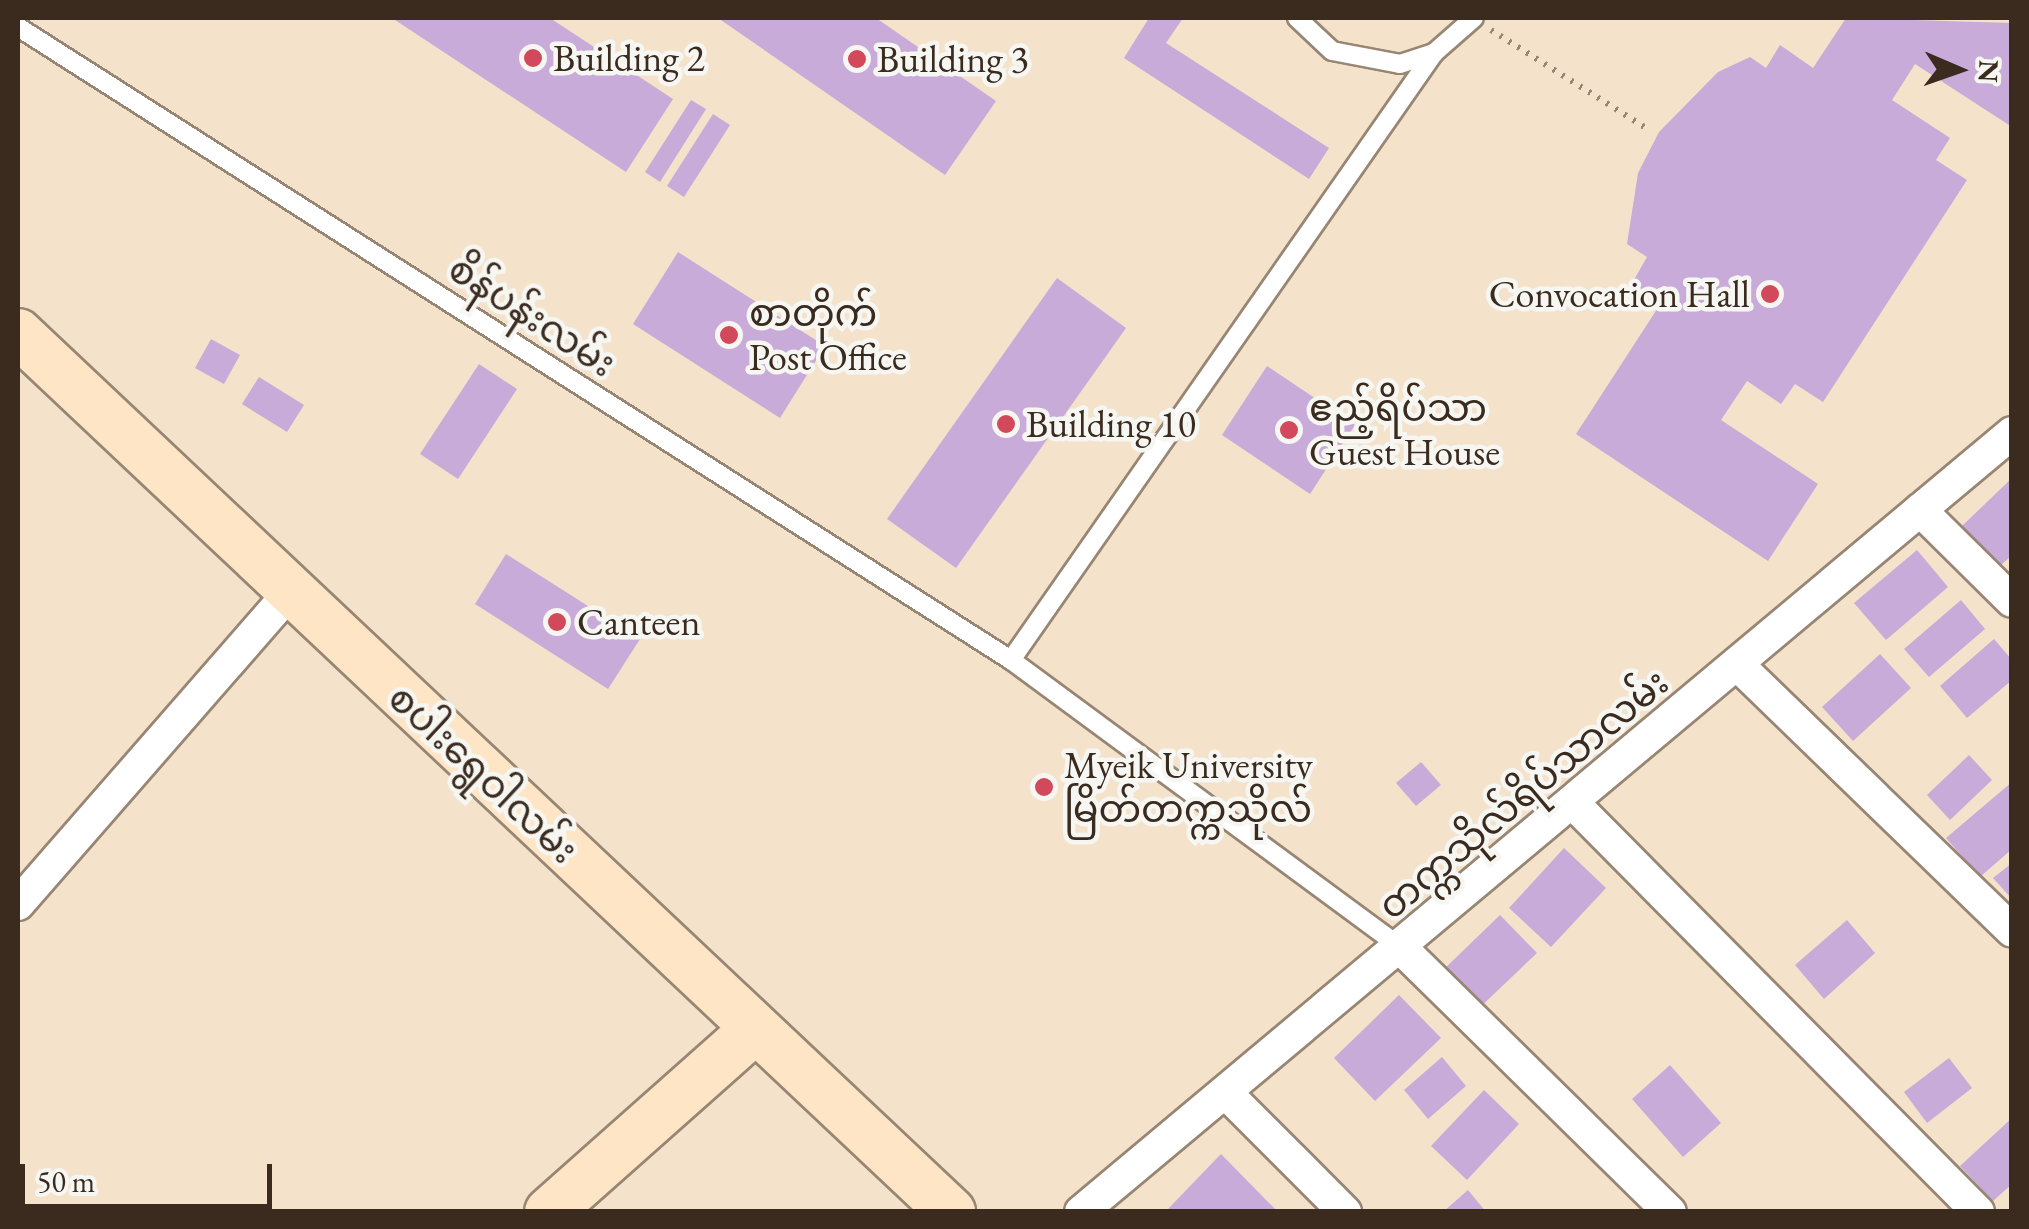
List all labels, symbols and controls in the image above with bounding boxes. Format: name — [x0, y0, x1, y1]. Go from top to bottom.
north arrow — [1909, 20, 2009, 120]
place label: Building 2 — [553, 35, 705, 81]
place label: Building 3 — [877, 36, 1029, 82]
marker: Building 2 — [522, 47, 544, 69]
marker: Building 3 — [846, 48, 868, 70]
text: N — [1971, 59, 2007, 83]
street label: စိန်ပန်းလမ်း — [440, 245, 624, 387]
place label: Convocation Hall — [1489, 271, 1750, 317]
marker: Convocation Hall — [1759, 283, 1781, 305]
place label: စာတိုက် Post Office — [749, 290, 907, 380]
marker: စာတိုက် Post Office — [718, 324, 740, 346]
place label: ဧည့်ရိပ်သာ Guest House — [1309, 385, 1500, 474]
place label: Building 10 — [1026, 401, 1196, 447]
marker: Building 10 — [995, 413, 1017, 435]
marker: ဧည့်ရိပ်သာ Guest House — [1278, 419, 1300, 441]
place label: Canteen — [577, 599, 700, 645]
marker: Canteen — [546, 611, 568, 633]
street label: တက္ကသိုလ်ရိပ်သာလမ်း — [1369, 659, 1677, 929]
street label: စပါးရွေဝါလမ်း — [379, 675, 587, 873]
place label: Myeik University မြိတ်တက္ကသိုလ် — [1064, 742, 1313, 832]
marker: Myeik University မြိတ်တက္ကသိုလ် — [1033, 776, 1055, 798]
scale bar — [25, 1144, 278, 1206]
text: 50 m — [37, 1162, 95, 1201]

